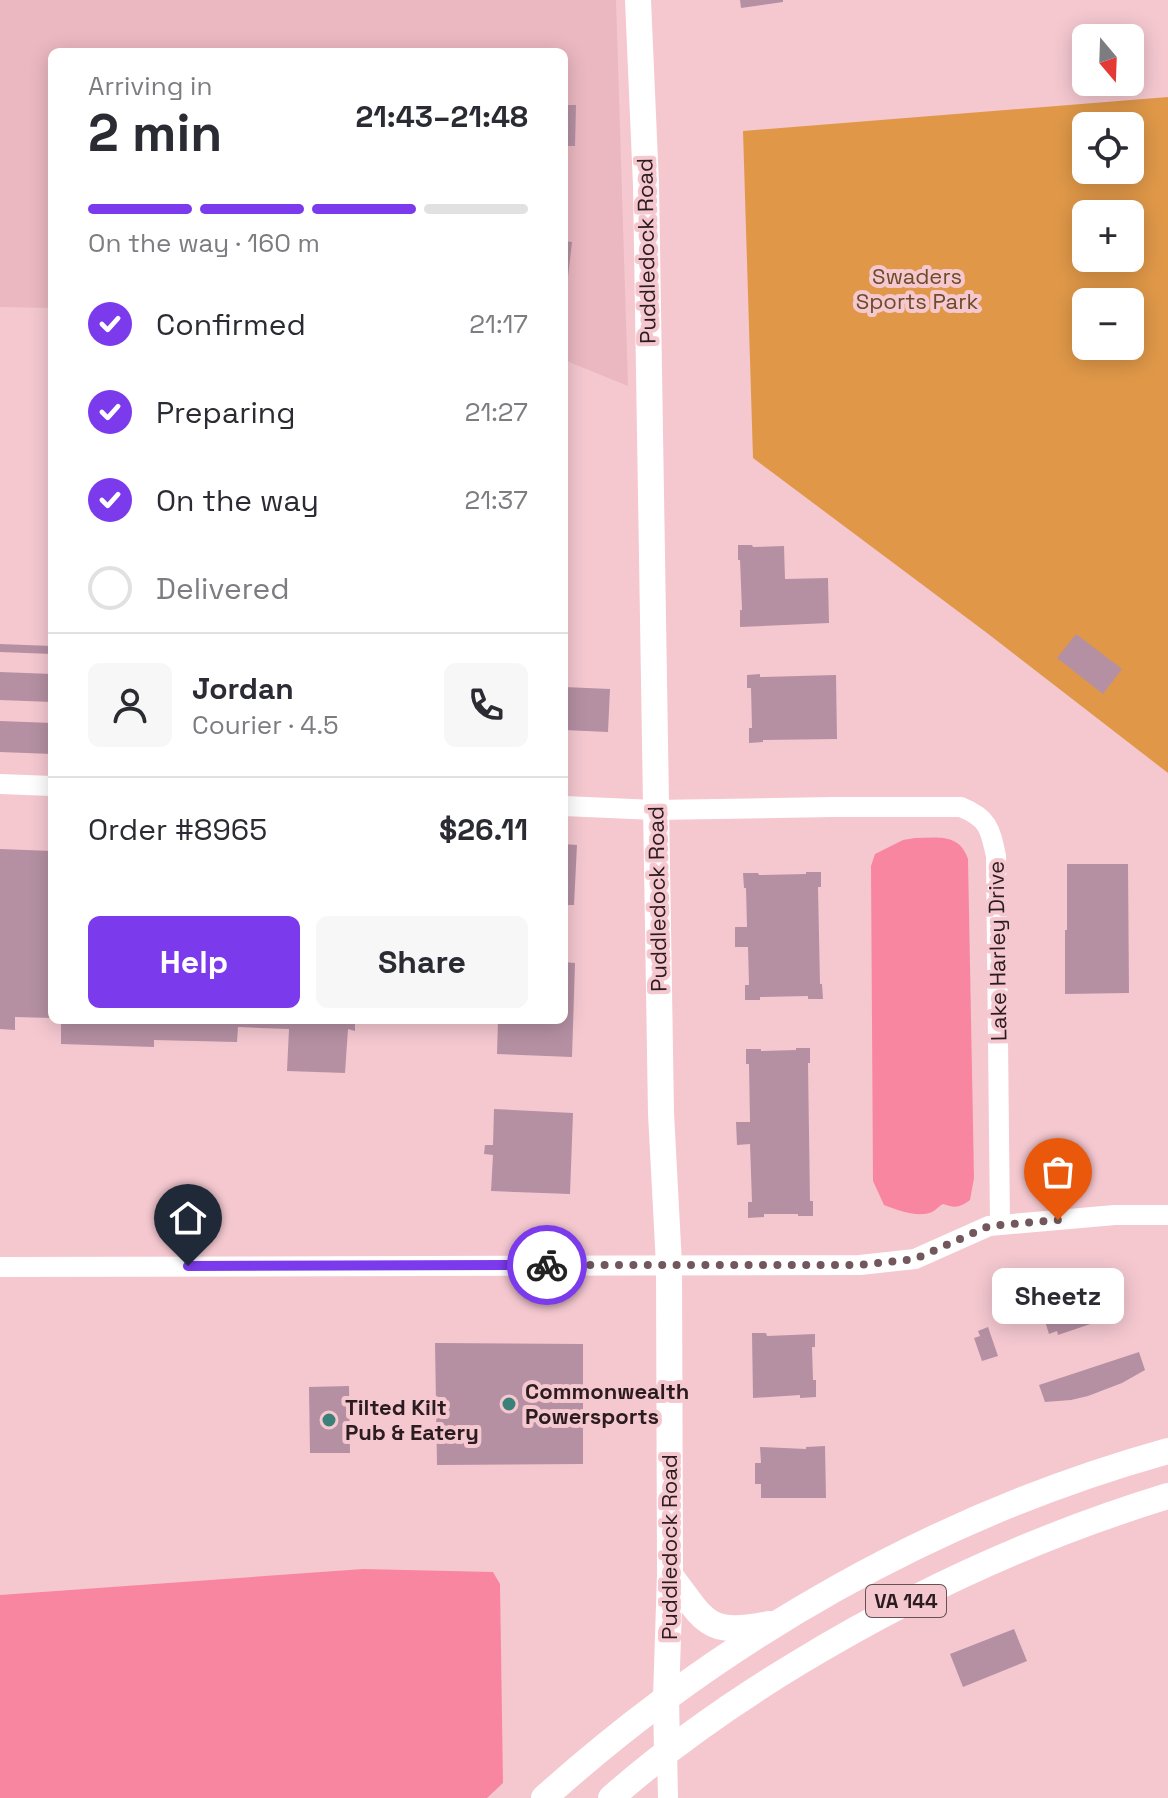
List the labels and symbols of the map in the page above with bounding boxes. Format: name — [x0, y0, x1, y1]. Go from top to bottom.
north arrow — [1072, 24, 1144, 96]
street label: Puddledock Road — [630, 158, 662, 344]
park label: Swaders Sports Park — [856, 262, 978, 315]
street label: Puddledock Road — [641, 806, 673, 992]
street label: Lake Harley Drive — [981, 861, 1013, 1041]
pin — [1024, 1138, 1092, 1220]
pin — [154, 1184, 222, 1266]
courier — [507, 1225, 587, 1305]
callout: Sheetz — [992, 1268, 1124, 1324]
place label: Commonwealth Powersports — [525, 1377, 689, 1430]
place label: Tilted Kilt Pub & Eatery — [345, 1393, 479, 1446]
marker: Commonwealth Powersports — [500, 1395, 518, 1413]
marker: Tilted Kilt Pub & Eatery — [320, 1411, 338, 1429]
street label: Puddledock Road — [655, 1454, 683, 1640]
road number: VA 144 — [866, 1585, 946, 1617]

